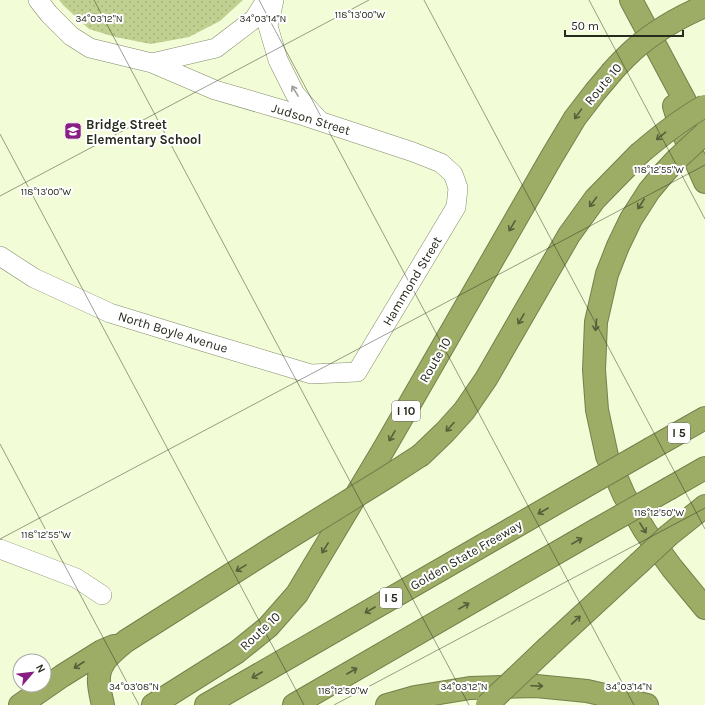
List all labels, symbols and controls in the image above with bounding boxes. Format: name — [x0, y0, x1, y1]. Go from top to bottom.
text: 118°13'00"W — [335, 9, 385, 21]
scale bar — [565, 12, 683, 38]
text: 34°03'12"N — [75, 13, 123, 25]
text: 34°03'14"N — [240, 13, 286, 25]
text: 50 m — [571, 19, 599, 33]
street label: Route 10 — [581, 60, 625, 108]
one-way arrow — [290, 86, 299, 97]
street label: Judson Street — [270, 100, 352, 138]
one-way arrow — [574, 108, 582, 119]
place label: Bridge Street Elementary School — [86, 117, 201, 147]
school or university icon: Bridge Street Elementary School — [63, 121, 83, 141]
one-way arrow — [656, 131, 667, 140]
text: 118°12'55"W — [634, 164, 684, 176]
text: 118°13'00"W — [21, 186, 71, 198]
one-way arrow — [589, 197, 597, 208]
one-way arrow — [637, 198, 645, 209]
one-way arrow — [508, 220, 516, 232]
street label: Hammond Street — [379, 234, 445, 328]
street label: North Boyle Avenue — [116, 308, 230, 356]
one-way arrow — [517, 312, 525, 324]
one-way arrow — [593, 318, 600, 331]
street label: Route 10 — [416, 335, 454, 385]
road number: I 10 — [392, 401, 420, 421]
one-way arrow — [445, 421, 454, 432]
road number: I 5 — [668, 423, 690, 443]
one-way arrow — [387, 430, 395, 442]
one-way arrow — [538, 507, 550, 515]
text: 118°12'50"W — [634, 507, 684, 519]
street label: Golden State Freeway — [407, 517, 525, 593]
one-way arrow — [639, 523, 648, 534]
text: 118°12'55"W — [21, 529, 71, 541]
one-way arrow — [571, 537, 583, 545]
one-way arrow — [321, 542, 329, 554]
one-way arrow — [236, 564, 247, 572]
road number: I 5 — [380, 588, 402, 608]
one-way arrow — [458, 602, 470, 610]
one-way arrow — [364, 607, 376, 615]
street label: Route 10 — [237, 608, 283, 653]
one-way arrow — [571, 616, 582, 625]
north arrow — [12, 653, 52, 693]
one-way arrow — [74, 661, 85, 669]
text: N — [33, 662, 48, 675]
one-way arrow — [346, 667, 358, 675]
one-way arrow — [252, 672, 264, 680]
text: 34°03'08"N — [109, 681, 159, 693]
text: 34°03'12"N — [440, 681, 488, 693]
text: 34°03'14"N — [606, 681, 652, 693]
one-way arrow — [530, 683, 543, 690]
text: 118°12'50"W — [318, 685, 368, 697]

